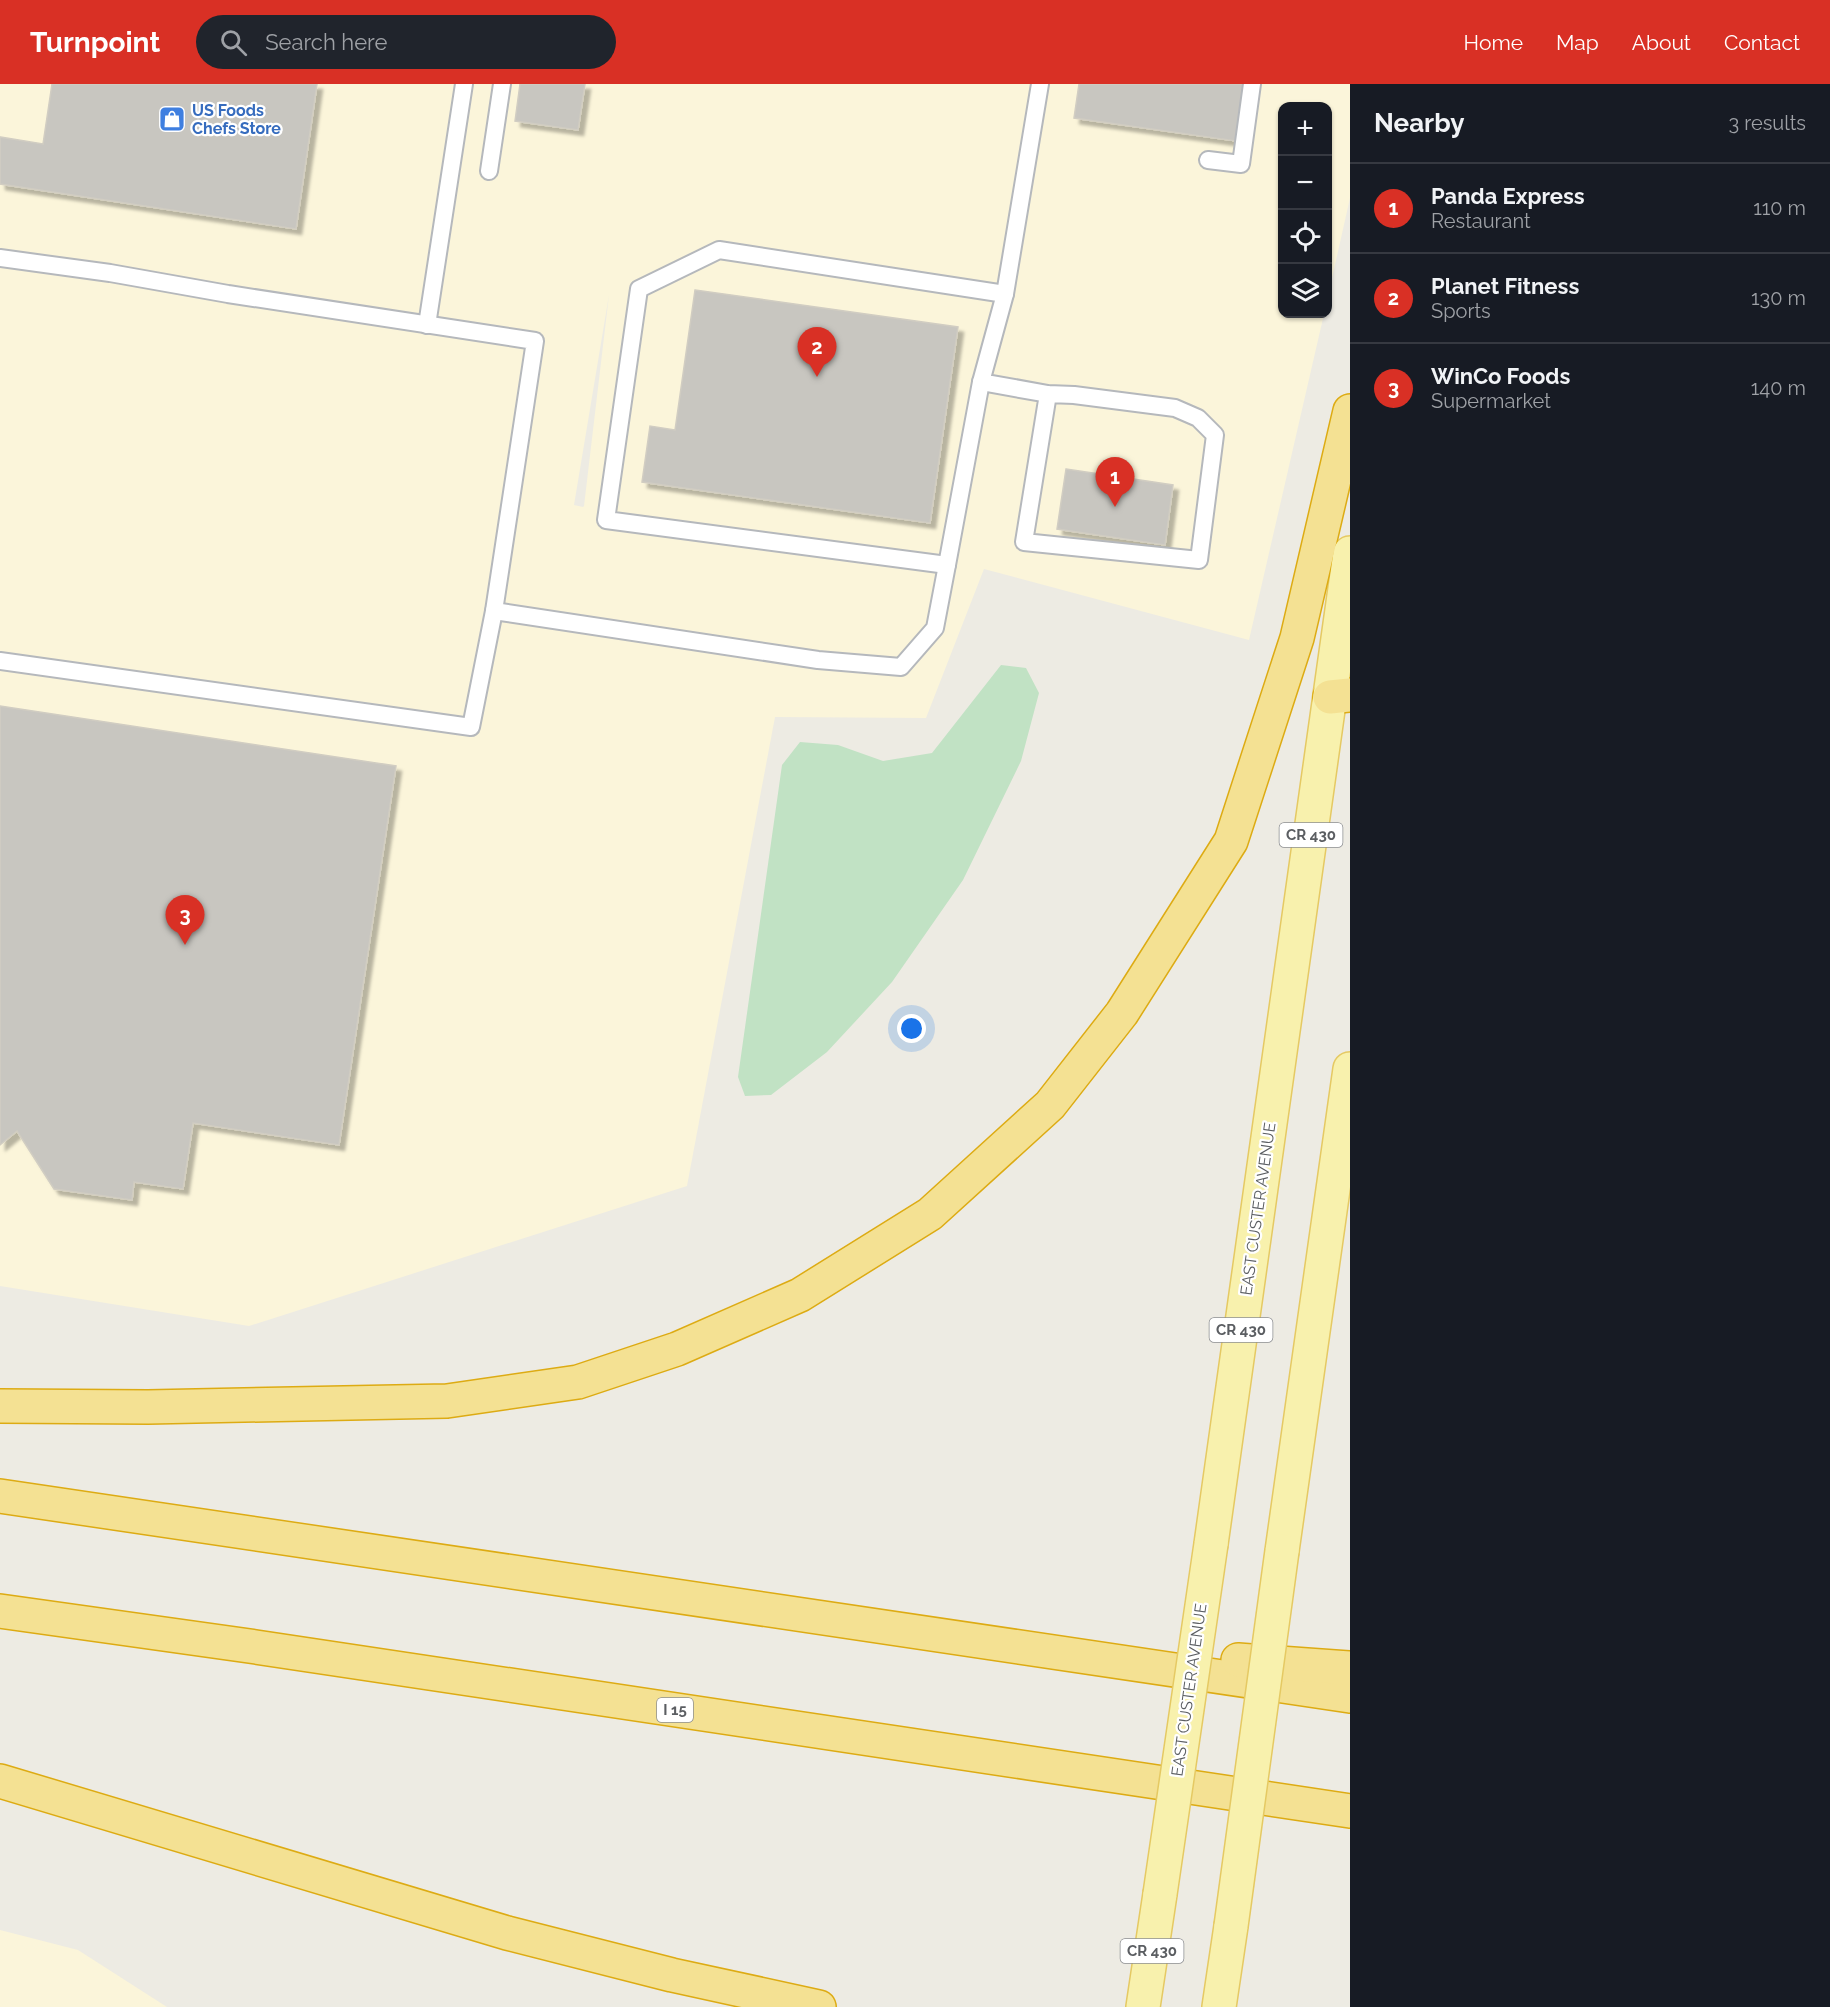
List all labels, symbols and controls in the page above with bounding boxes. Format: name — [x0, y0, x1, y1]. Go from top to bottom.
search box — [196, 15, 616, 69]
text: Turnpoint — [30, 26, 160, 59]
icon: search — [217, 26, 250, 59]
text: Search here — [265, 29, 387, 55]
text: Home — [1464, 30, 1523, 55]
text: Map — [1556, 30, 1599, 55]
text: About — [1632, 30, 1691, 55]
text: Contact — [1724, 30, 1800, 55]
place label: US Foods Chefs Store — [192, 101, 281, 138]
map controls — [1278, 102, 1332, 318]
button: + — [1278, 102, 1332, 156]
shop icon: US Foods Chefs Store — [157, 104, 187, 134]
text: Nearby — [1374, 108, 1464, 138]
text: 3 results — [1728, 111, 1806, 135]
button: − — [1278, 156, 1332, 210]
text: Panda Express — [1431, 183, 1585, 209]
text: 1 — [1389, 196, 1398, 220]
text: 110 m — [1753, 196, 1806, 220]
text: Restaurant — [1431, 209, 1531, 233]
button: locate — [1278, 210, 1332, 264]
button: layers — [1278, 264, 1332, 318]
text: Planet Fitness — [1431, 273, 1579, 299]
text: 2 — [1388, 286, 1399, 310]
text: 130 m — [1751, 286, 1806, 310]
text: Sports — [1431, 299, 1491, 323]
pin: 2 — [798, 328, 836, 377]
text: WinCo Foods — [1431, 363, 1570, 389]
text: 3 — [1388, 376, 1399, 400]
text: 140 m — [1751, 376, 1806, 400]
text: Supermarket — [1431, 389, 1551, 413]
pin: 1 — [1096, 458, 1134, 507]
road number: CR 430 — [1280, 823, 1342, 847]
pin: 3 — [166, 896, 204, 945]
your location — [897, 1014, 926, 1043]
street label: EAST CUSTER AVENUE — [1236, 1121, 1280, 1297]
road number: CR 430 — [1210, 1318, 1272, 1342]
street label: EAST CUSTER AVENUE — [1167, 1602, 1211, 1778]
road number: I 15 — [657, 1698, 693, 1722]
road number: CR 430 — [1120, 1939, 1184, 1963]

